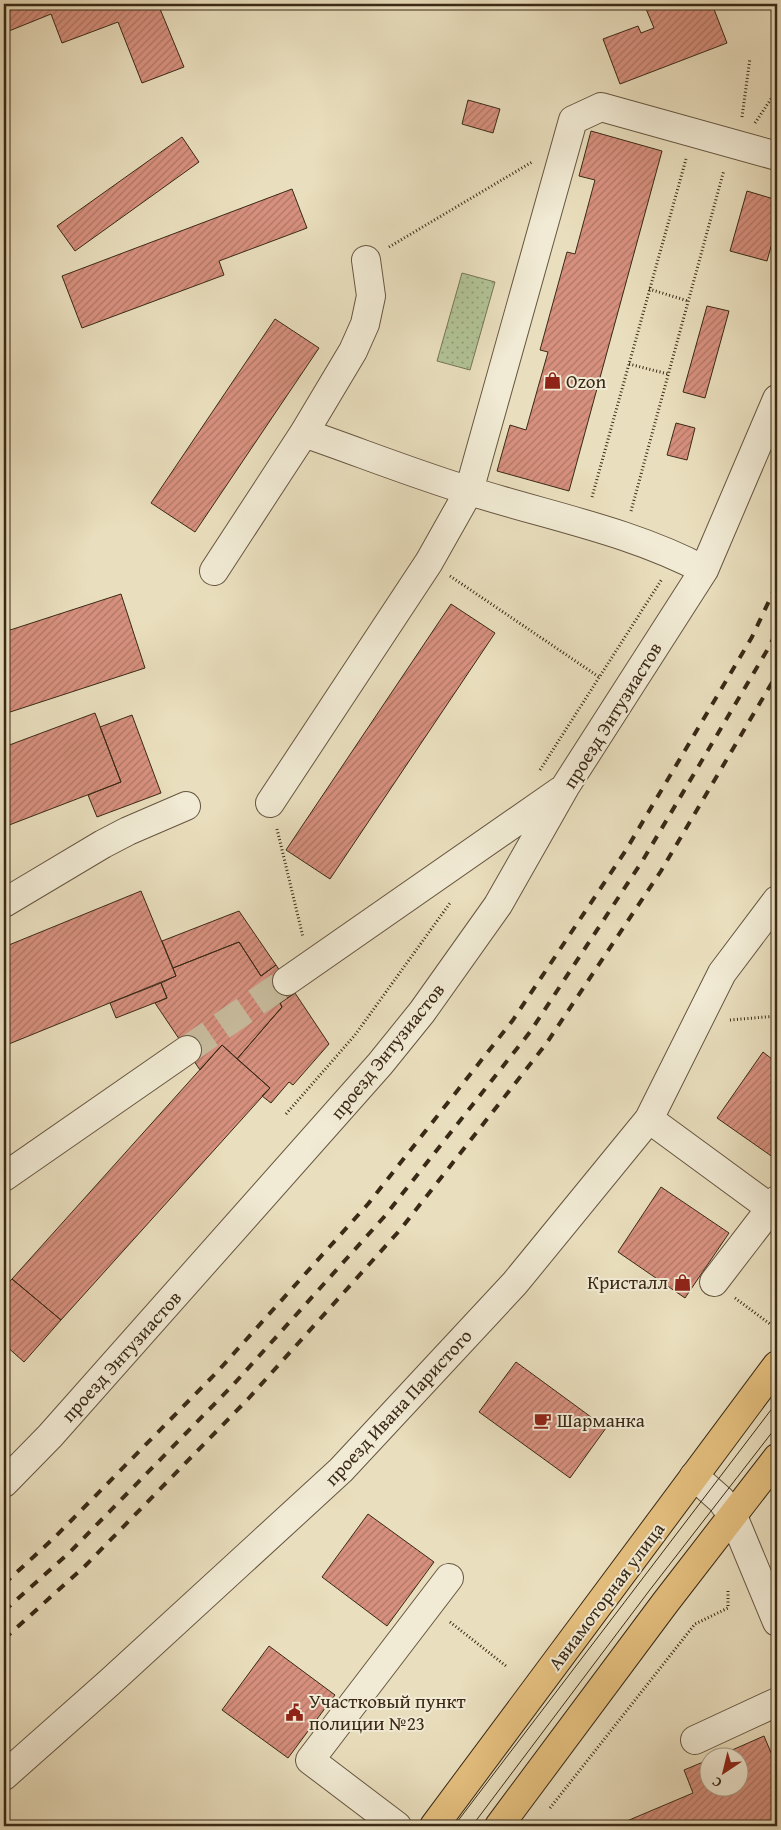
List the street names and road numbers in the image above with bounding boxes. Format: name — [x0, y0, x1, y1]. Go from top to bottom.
street label: проезд Энтузиастов — [556, 636, 668, 794]
street label: проезд Энтузиастов — [323, 977, 451, 1125]
street label: проезд Энтузиастов — [54, 1284, 188, 1428]
street label: проезд Ивана Паристого — [318, 1322, 478, 1492]
street label: Авиамоторная улица — [541, 1516, 671, 1676]

